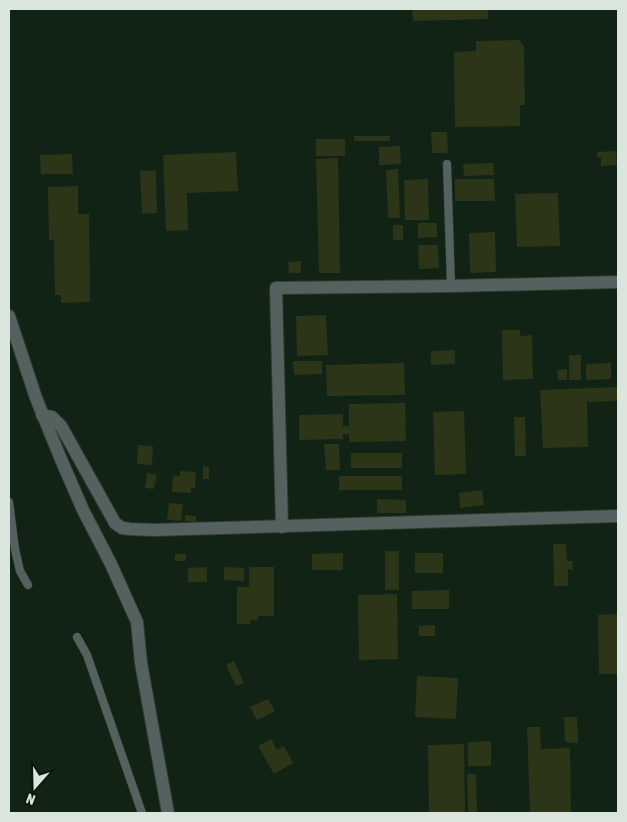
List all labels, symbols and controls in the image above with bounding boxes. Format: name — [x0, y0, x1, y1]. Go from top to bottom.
north arrow — [10, 762, 60, 812]
text: N — [24, 790, 37, 808]

